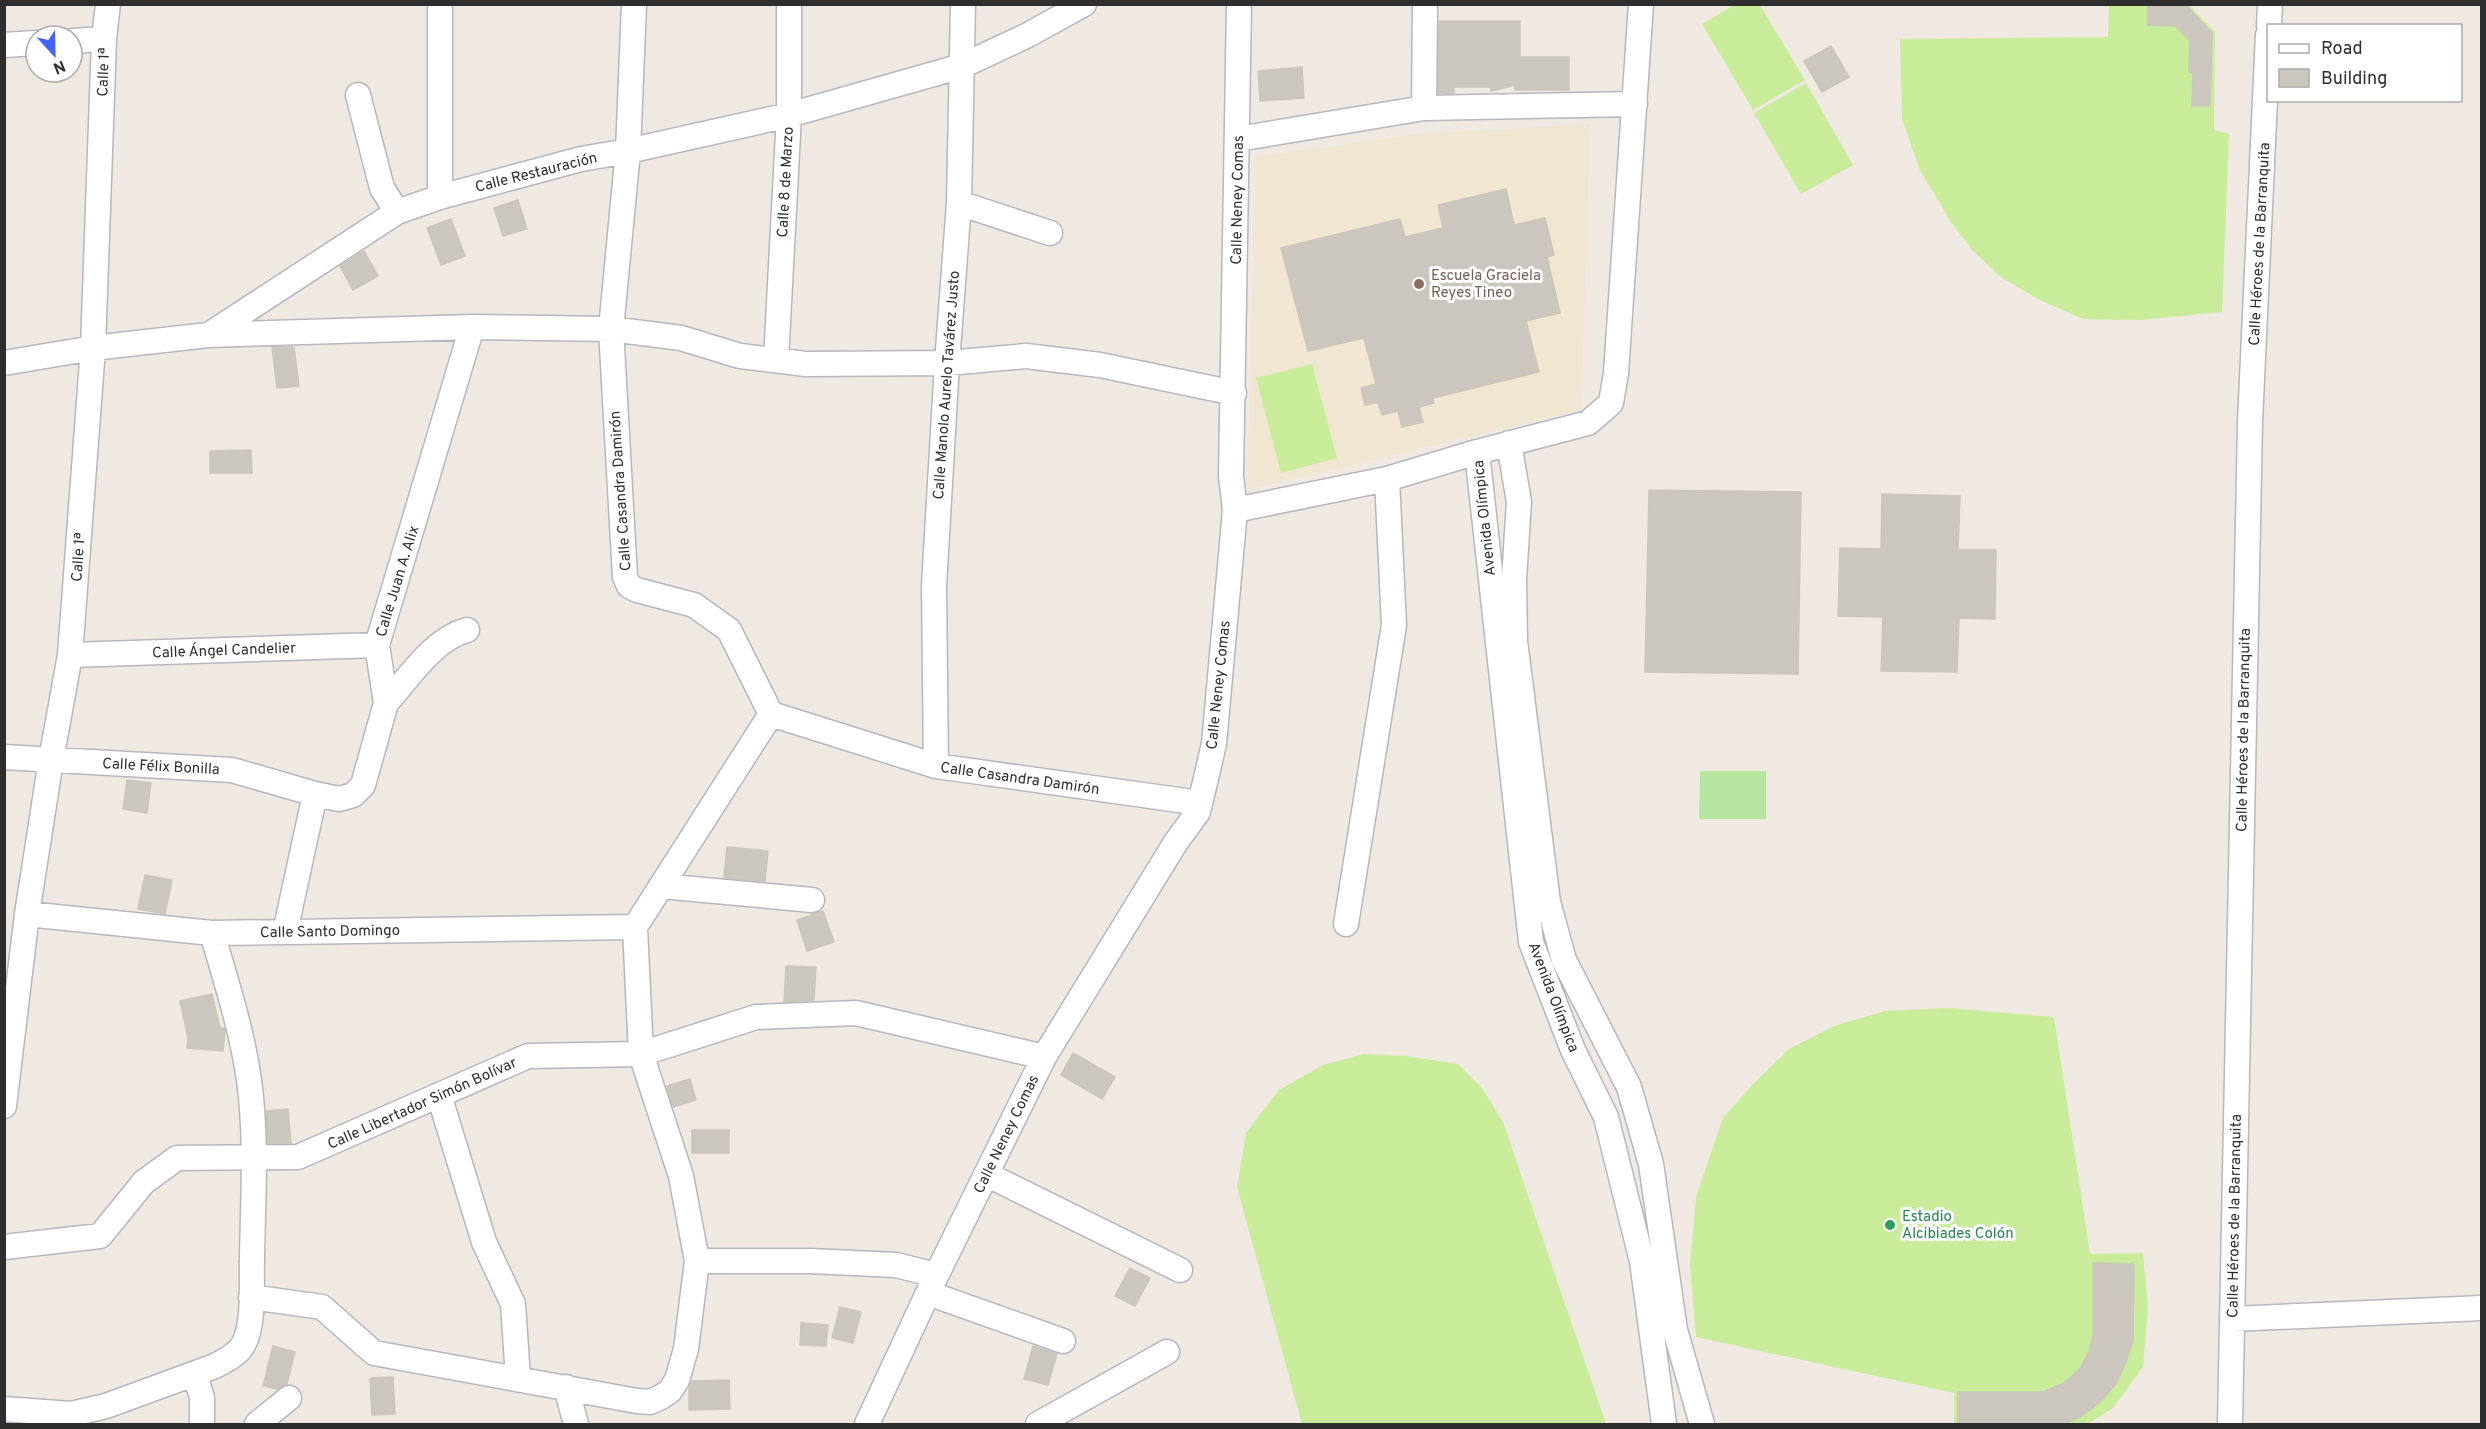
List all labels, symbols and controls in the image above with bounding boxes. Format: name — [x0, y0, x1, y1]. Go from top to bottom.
north arrow — [24, 24, 84, 84]
legend — [2267, 24, 2462, 102]
text: Road — [2321, 38, 2363, 61]
street label: Calle 1ª — [94, 47, 115, 97]
text: N — [50, 55, 68, 77]
text: Building — [2321, 68, 2387, 91]
street label: Calle 8 de Marzo — [774, 126, 799, 238]
street label: Calle Neney Comas — [1228, 135, 1249, 265]
street label: Calle Héroes de la Barranquita — [2246, 142, 2275, 346]
street label: Calle Restauración — [473, 149, 599, 198]
place label: Escuela Graciela Reyes Tineo — [1431, 267, 1541, 303]
street label: Calle Manolo Aurelo Tavárez Justo — [930, 270, 965, 500]
marker: Escuela Graciela Reyes Tineo — [1412, 277, 1426, 291]
street label: Calle Casandra Damirón — [606, 410, 637, 572]
street label: Avenida Olímpica — [1470, 459, 1501, 577]
street label: Calle Juan A. Alix — [372, 523, 424, 639]
street label: Calle 1ª — [68, 532, 91, 582]
street label: Calle Neney Comas — [1203, 620, 1236, 751]
street label: Calle Héroes de la Barranquita — [2233, 628, 2256, 832]
street label: Calle Ángel Candelier — [152, 638, 296, 664]
street label: Calle Félix Bonilla — [102, 755, 220, 780]
street label: Calle Casandra Damirón — [939, 759, 1101, 800]
street label: Calle Santo Domingo — [260, 922, 400, 943]
street label: Avenida Olímpica — [1523, 940, 1582, 1055]
street label: Calle Libertador Simón Bolívar — [325, 1054, 520, 1155]
street label: Calle Neney Comas — [970, 1072, 1044, 1197]
street label: Calle Héroes de la Barranquita — [2224, 1114, 2247, 1318]
place label: Estadio Alcibiades Colón — [1902, 1208, 2014, 1244]
marker: Estadio Alcibiades Colón — [1883, 1218, 1897, 1232]

